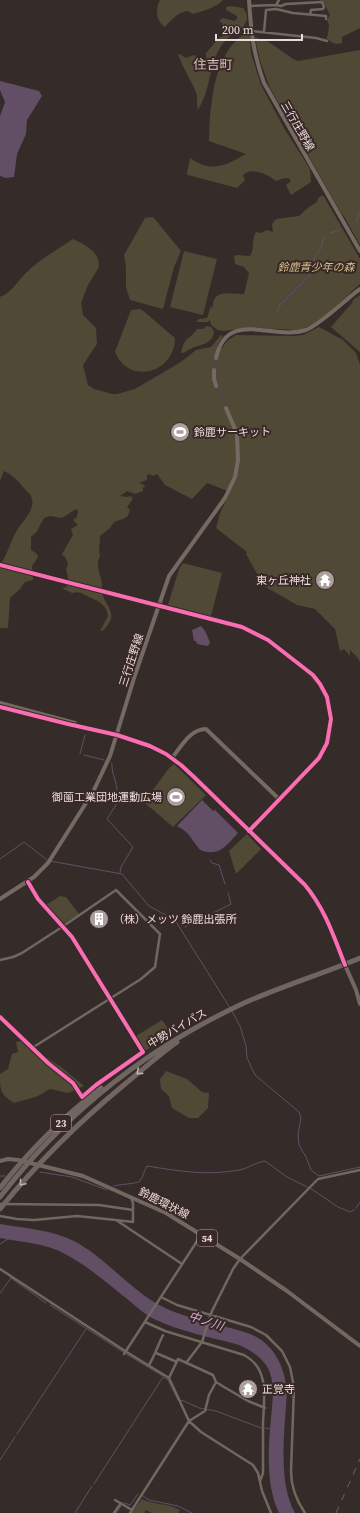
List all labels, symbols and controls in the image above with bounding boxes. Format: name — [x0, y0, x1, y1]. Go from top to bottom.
scale bar — [216, 16, 302, 42]
text: 200 m — [222, 22, 254, 38]
district label: 住吉町 — [193, 56, 233, 73]
street label: 三行庄野線 — [277, 99, 318, 154]
park label: 鈴鹿青少年の森 — [278, 260, 355, 275]
sports icon: 鈴鹿サーキット — [169, 421, 191, 443]
place label: 鈴鹿サーキット — [194, 425, 271, 440]
temple icon: 東ヶ丘神社 — [314, 569, 336, 591]
place label: 東ヶ丘神社 — [256, 573, 311, 588]
street label: 三行庄野線 — [116, 632, 147, 689]
sports icon: 御薗工業団地運動広場 — [165, 786, 187, 808]
place label: 御薗工業団地運動広場 — [51, 790, 162, 805]
building icon: （株）メッツ 鈴鹿出張所 — [88, 908, 110, 930]
place label: （株）メッツ 鈴鹿出張所 — [113, 912, 238, 927]
street label: 中勢バイパス — [145, 1005, 209, 1051]
one-way arrow — [136, 1067, 143, 1074]
road number: 23 — [51, 1115, 71, 1131]
one-way arrow — [19, 1178, 26, 1186]
street label: 鈴鹿環状線 — [136, 1184, 192, 1223]
road number: 54 — [197, 1230, 217, 1246]
water label: 中ノ川 — [186, 1308, 227, 1335]
temple icon: 正覚寺 — [237, 1378, 259, 1400]
place label: 正覚寺 — [262, 1382, 295, 1397]

